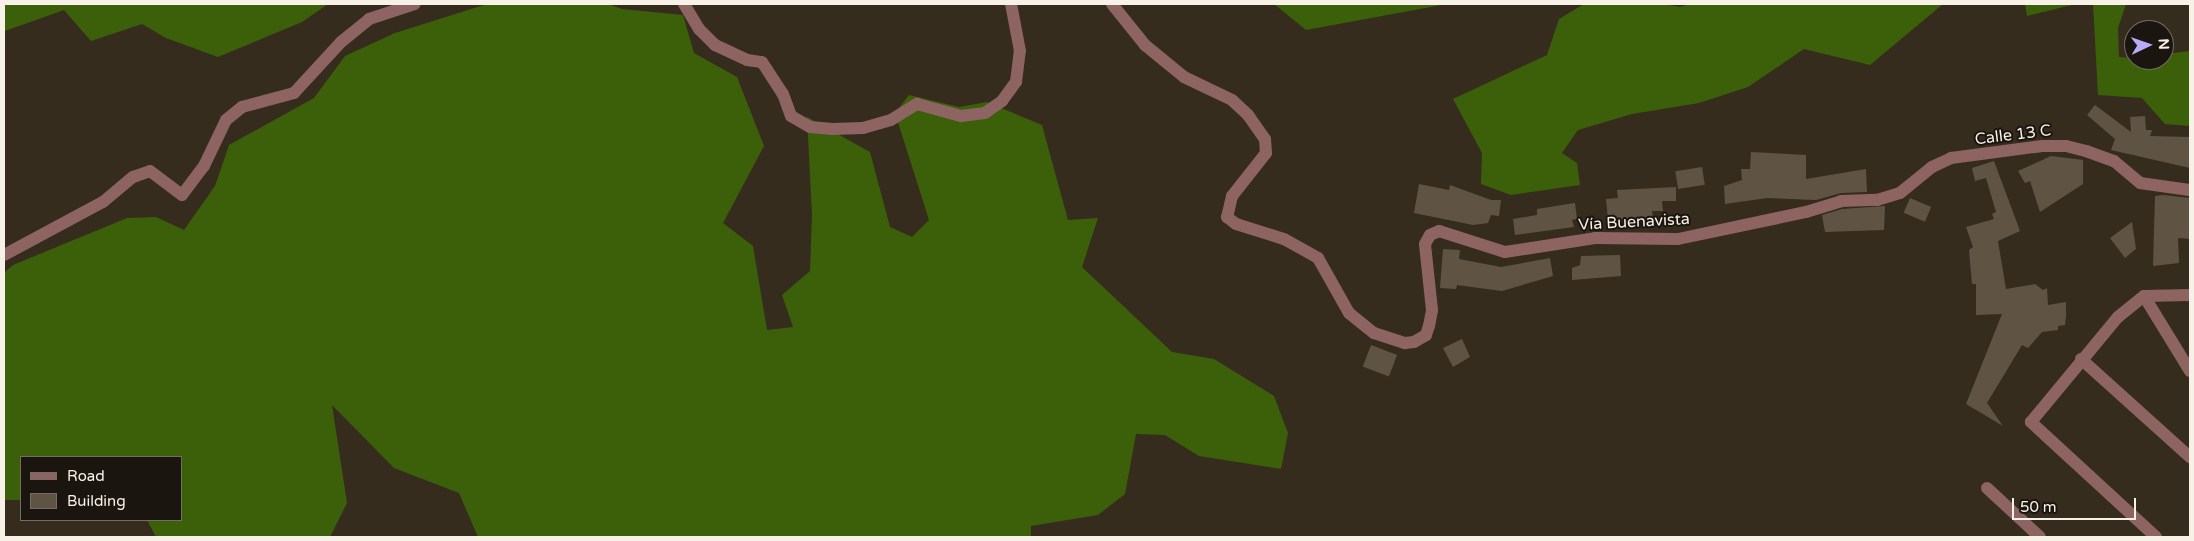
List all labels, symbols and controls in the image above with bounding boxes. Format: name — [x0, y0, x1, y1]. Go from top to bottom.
north arrow — [2124, 20, 2174, 70]
text: N — [2155, 38, 2172, 50]
street label: Calle 13 C — [1974, 121, 2052, 149]
street label: Vía Buenavista — [1578, 209, 1690, 235]
legend — [20, 456, 182, 521]
text: Road — [67, 467, 105, 485]
scale bar — [2014, 488, 2138, 520]
text: Building — [67, 492, 126, 510]
text: 50 m — [2020, 498, 2057, 516]

